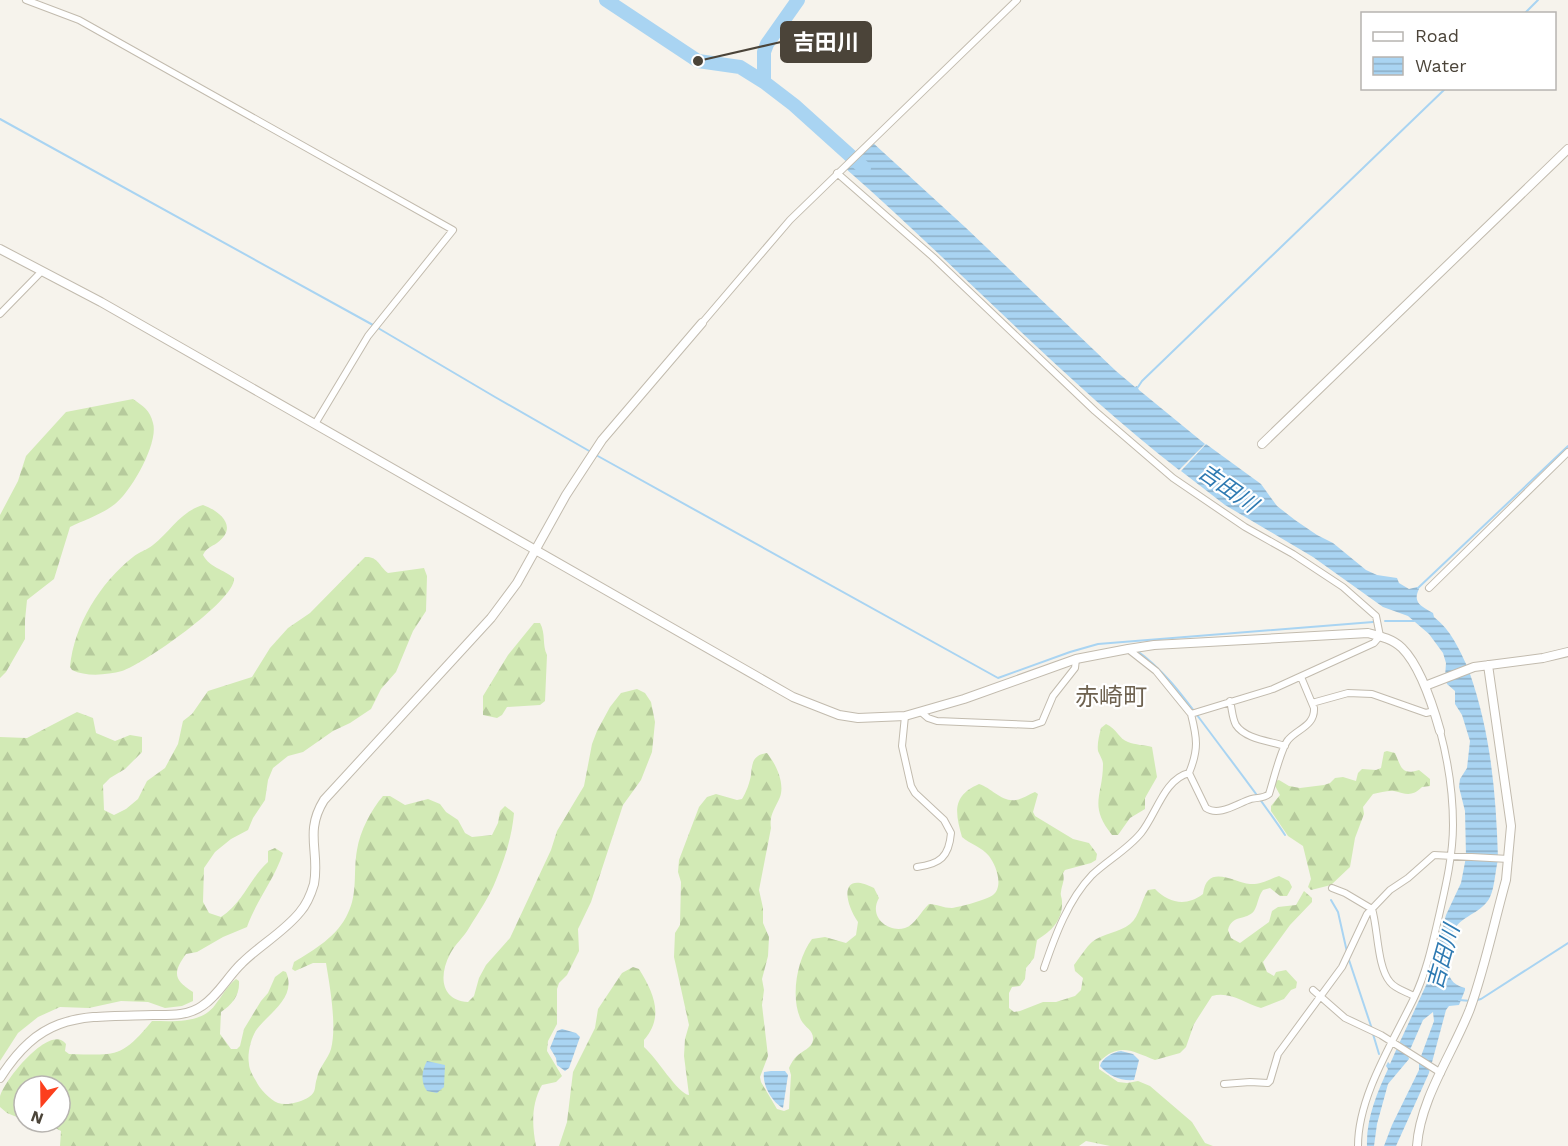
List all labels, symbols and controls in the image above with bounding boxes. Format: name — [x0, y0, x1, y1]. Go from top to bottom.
legend — [1361, 12, 1556, 90]
callout: 吉田川 — [781, 22, 871, 62]
text: Road — [1415, 25, 1459, 46]
text: 吉田川 — [793, 30, 859, 55]
text: Water — [1415, 55, 1467, 76]
water label: 吉田川 — [1194, 459, 1264, 518]
district label: 赤崎町 — [1075, 683, 1147, 711]
water label: 吉田川 — [1422, 920, 1465, 992]
north arrow — [12, 1074, 72, 1134]
text: N — [28, 1107, 46, 1129]

